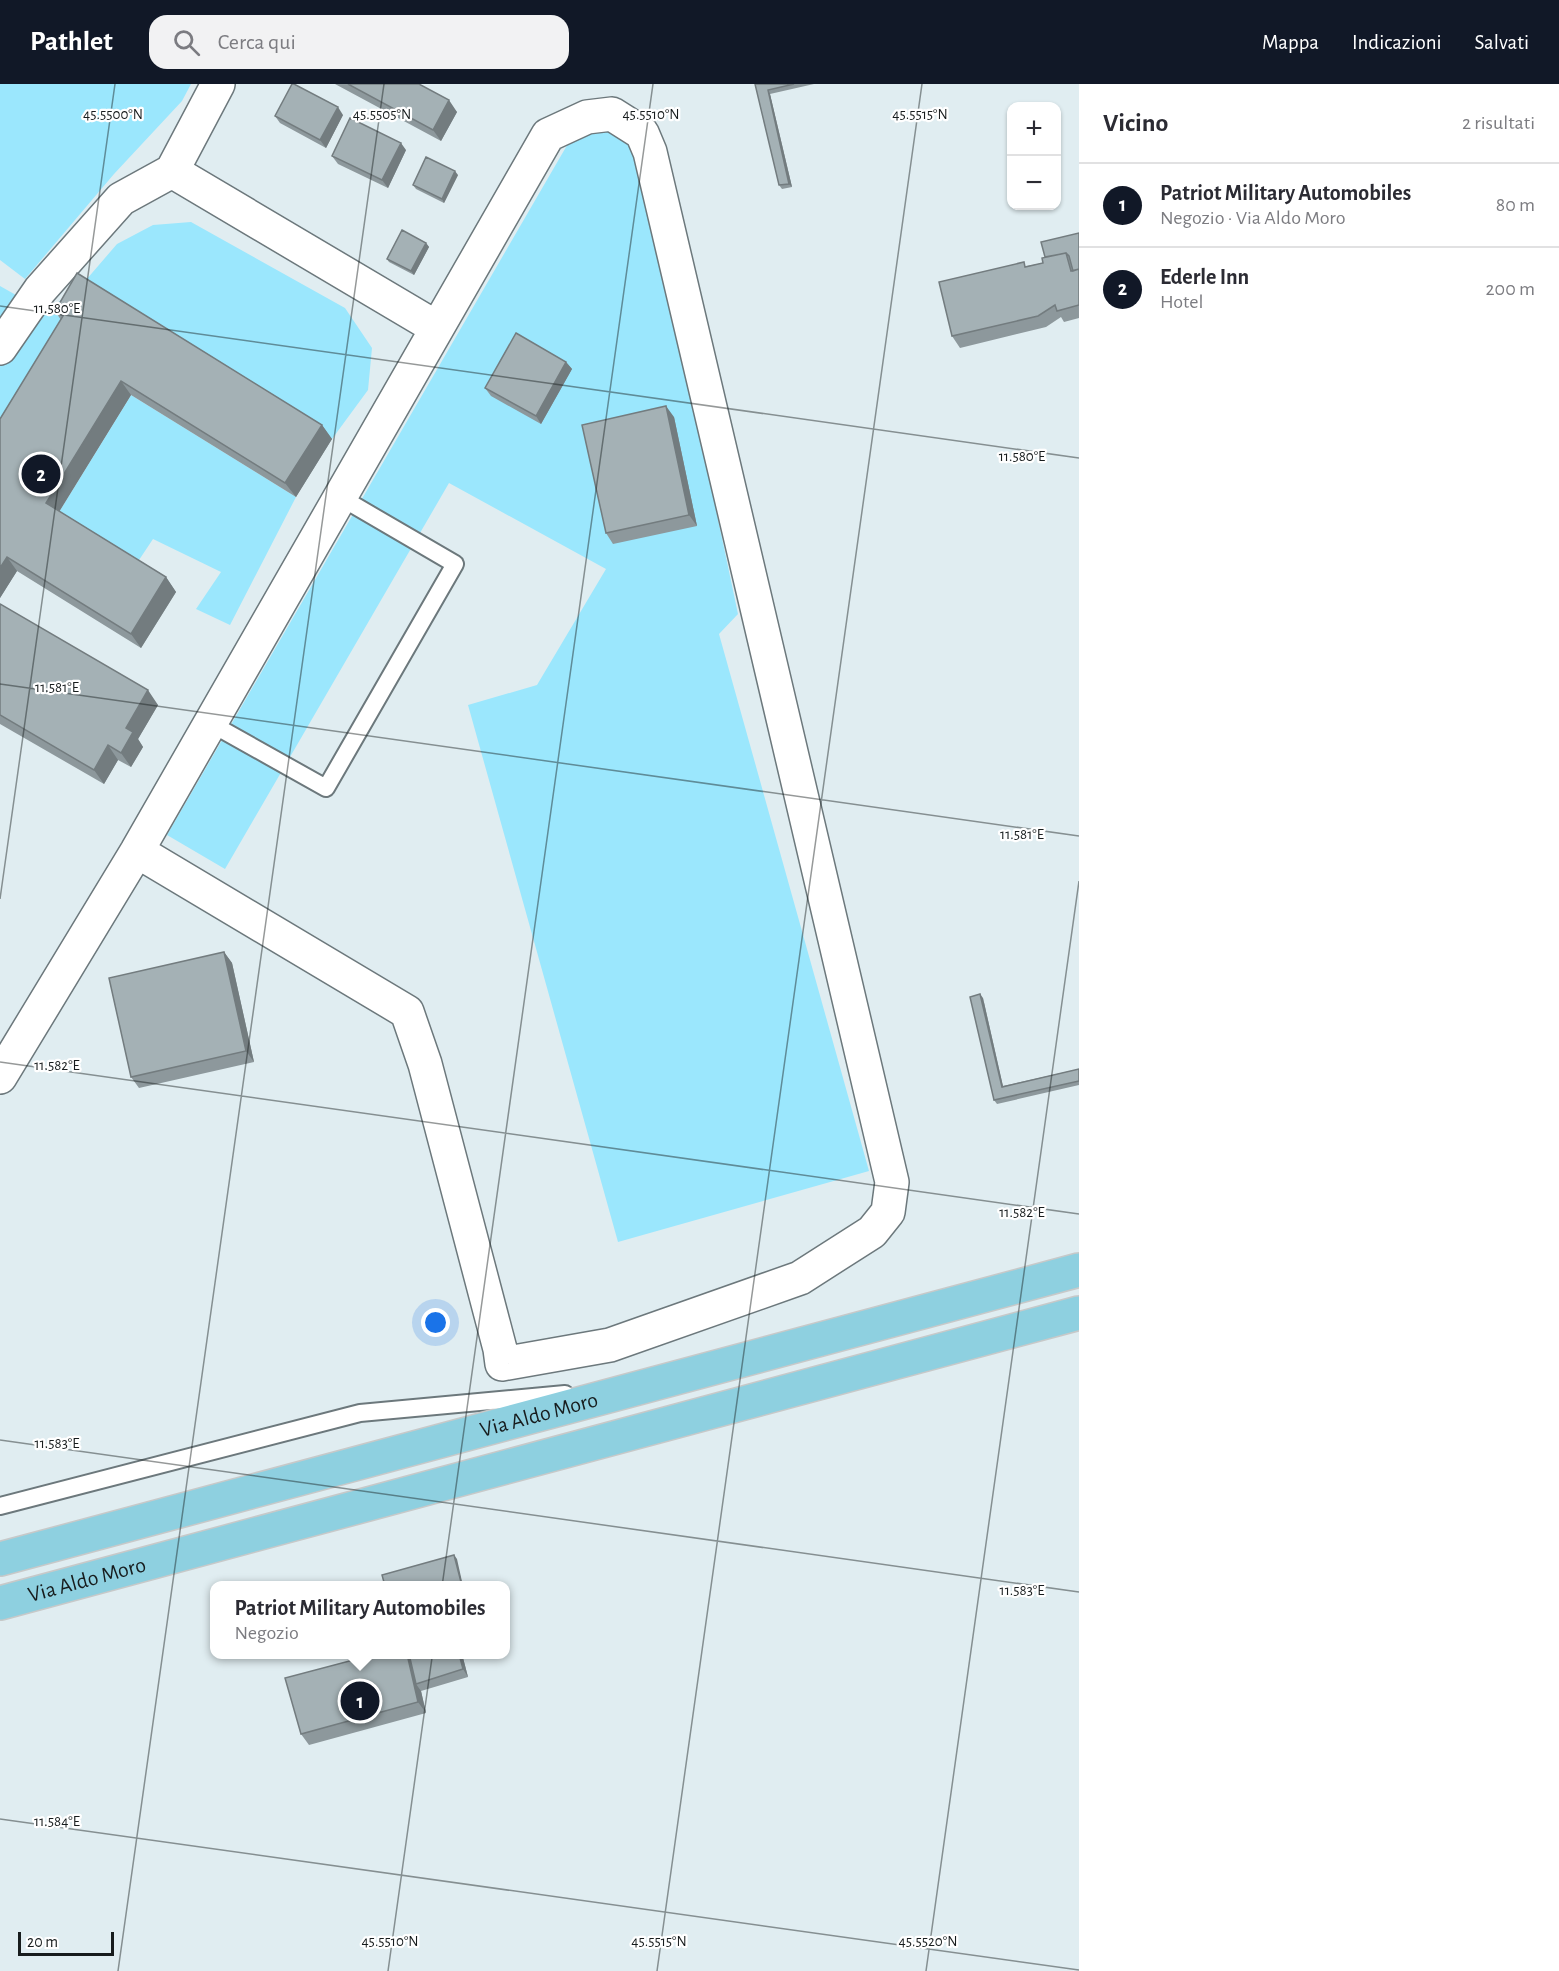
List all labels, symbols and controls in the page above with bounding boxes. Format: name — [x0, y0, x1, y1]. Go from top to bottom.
search box — [149, 15, 569, 69]
icon: search — [170, 26, 203, 59]
text: Pathlet — [30, 28, 113, 56]
text: Cerca qui — [218, 31, 296, 53]
text: Mappa — [1262, 32, 1319, 53]
text: Indicazioni — [1352, 32, 1442, 53]
text: Salvati — [1475, 32, 1529, 53]
map controls — [1007, 102, 1061, 210]
button: + — [1007, 102, 1061, 156]
text: 45.5500°N — [83, 107, 143, 122]
text: 45.5505°N — [353, 107, 411, 122]
text: 45.5510°N — [622, 107, 680, 122]
text: 45.5515°N — [892, 107, 948, 122]
text: Vicino — [1103, 110, 1168, 136]
text: 2 risultati — [1462, 113, 1535, 133]
button: − — [1007, 156, 1061, 210]
text: Patriot Military Automobiles — [1160, 182, 1411, 204]
text: 1 — [1119, 195, 1126, 215]
text: 80 m — [1496, 195, 1535, 215]
text: Negozio · Via Aldo Moro — [1160, 208, 1346, 228]
text: Ederle Inn — [1160, 266, 1249, 288]
text: 2 — [1118, 279, 1127, 299]
text: 200 m — [1485, 279, 1535, 299]
text: Hotel — [1160, 292, 1203, 312]
text: 11.580°E — [34, 301, 80, 316]
text: 11.580°E — [999, 449, 1045, 464]
pin: 2 — [22, 452, 60, 496]
text: 11.581°E — [35, 680, 79, 695]
text: 11.581°E — [1000, 827, 1044, 842]
text: 11.582°E — [34, 1058, 80, 1073]
text: 11.582°E — [999, 1205, 1045, 1220]
your location — [421, 1308, 450, 1337]
street label: Via Aldo Moro — [478, 1388, 600, 1441]
text: 11.583°E — [35, 1436, 79, 1451]
street label: Via Aldo Moro — [26, 1553, 148, 1606]
popup — [210, 1581, 510, 1659]
text: 11.583°E — [1000, 1583, 1044, 1598]
text: Patriot Military Automobiles — [234, 1597, 486, 1619]
text: Negozio — [234, 1623, 299, 1643]
pin: 1 — [340, 1678, 380, 1724]
text: 11.584°E — [34, 1814, 80, 1829]
scale bar — [18, 1929, 114, 1956]
text: 20 m — [27, 1934, 58, 1950]
text: 45.5510°N — [361, 1934, 419, 1949]
text: 45.5515°N — [631, 1934, 687, 1949]
text: 45.5520°N — [899, 1934, 957, 1949]

